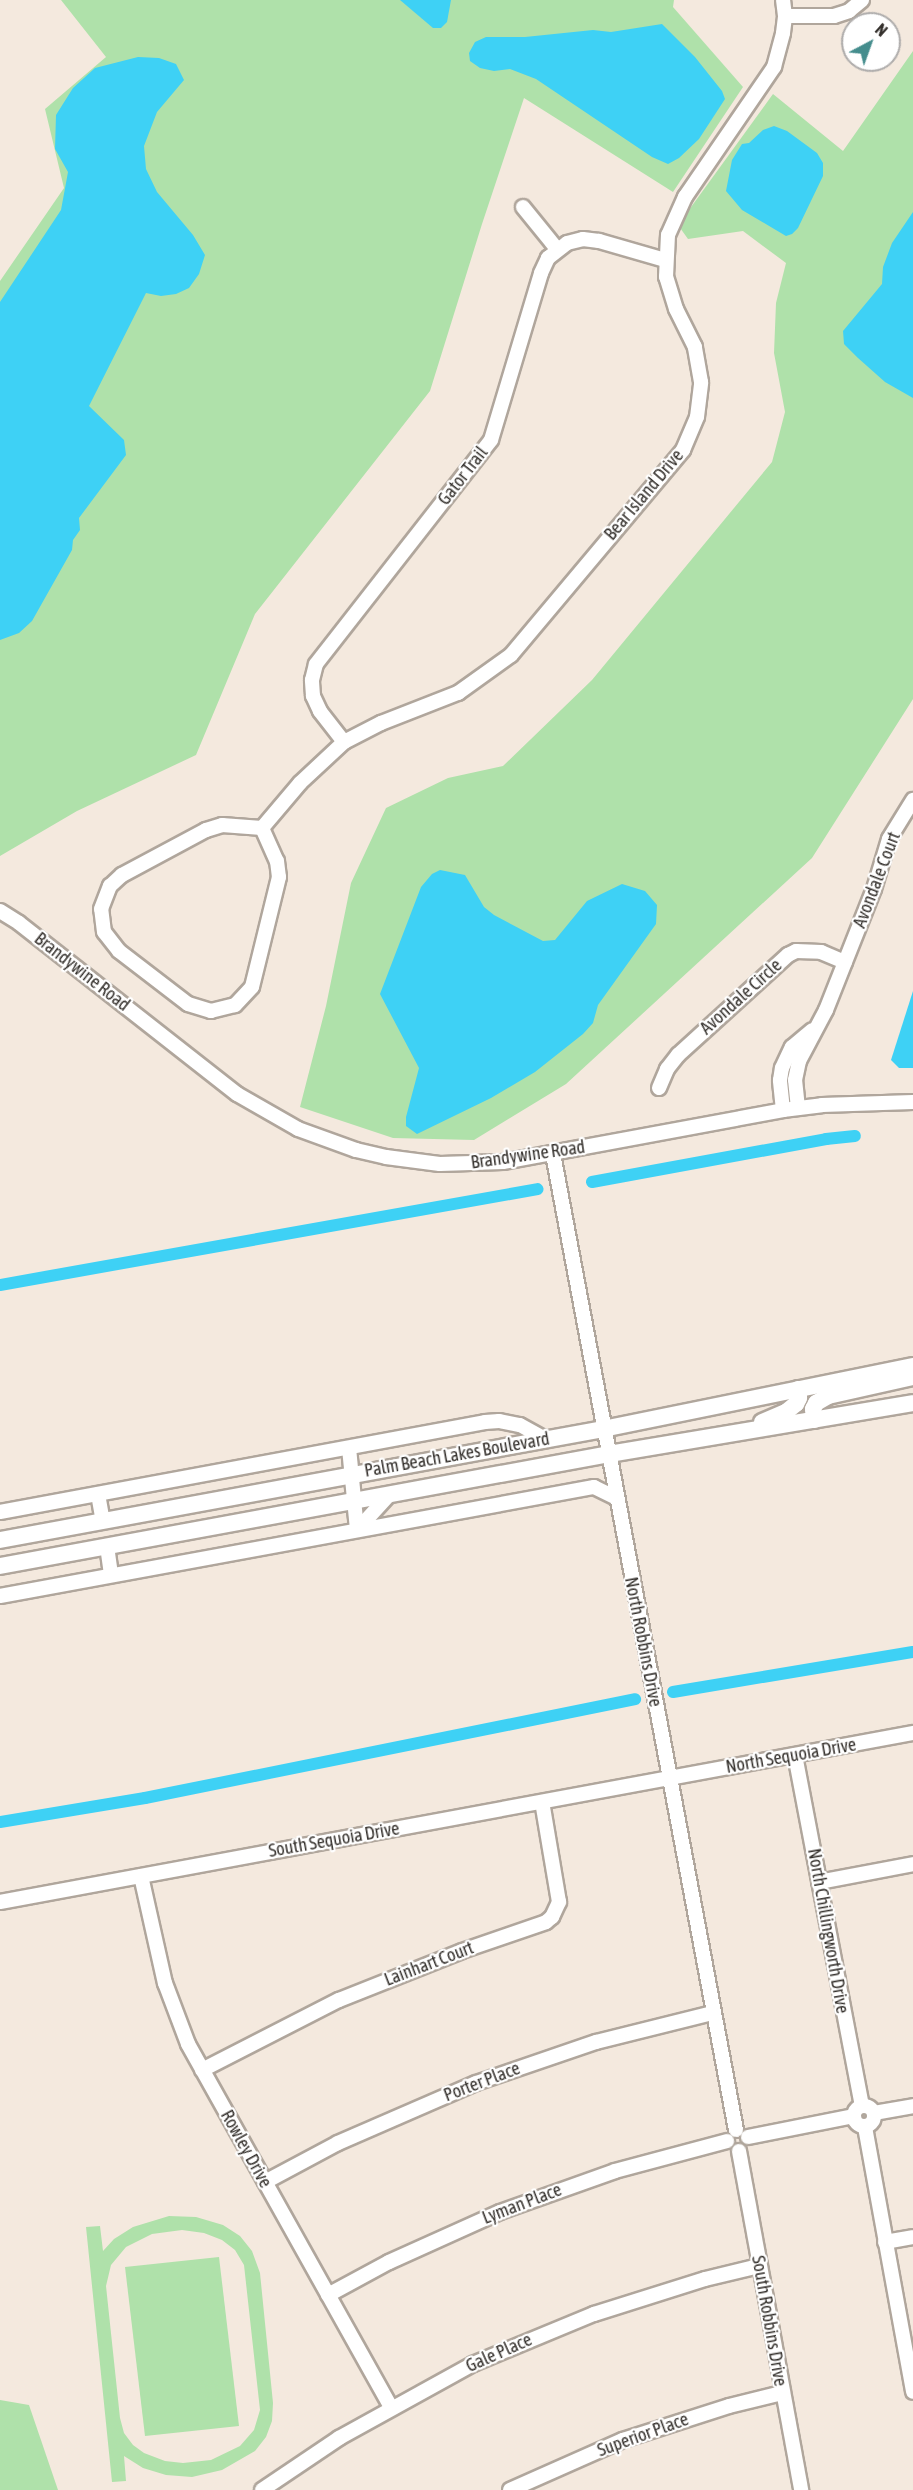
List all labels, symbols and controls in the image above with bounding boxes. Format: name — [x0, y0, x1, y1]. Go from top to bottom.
north arrow — [841, 12, 901, 72]
text: N — [872, 20, 891, 40]
street label: Gator Trail — [433, 442, 493, 510]
street label: Bear Island Drive — [600, 445, 688, 545]
street label: Avondale Court — [849, 829, 905, 931]
street label: Brandywine Road — [30, 928, 134, 1016]
street label: Avondale Circle — [696, 955, 786, 1039]
street label: Brandywine Road — [469, 1136, 587, 1174]
street label: Palm Beach Lakes Boulevard — [363, 1428, 551, 1482]
street label: North Robbins Drive — [620, 1575, 666, 1709]
street label: North Sequoia Drive — [724, 1734, 858, 1778]
street label: South Sequoia Drive — [267, 1818, 401, 1862]
street label: North Chillingworth Drive — [803, 1847, 853, 2015]
street label: Lainhart Court — [381, 1937, 477, 1991]
street label: Porter Place — [441, 2058, 523, 2106]
street label: Rowley Drive — [216, 2106, 276, 2192]
street label: Lyman Place — [479, 2179, 565, 2229]
street label: South Robbins Drive — [747, 2254, 791, 2388]
street label: Gale Place — [463, 2329, 535, 2377]
street label: Superior Place — [594, 2409, 692, 2461]

